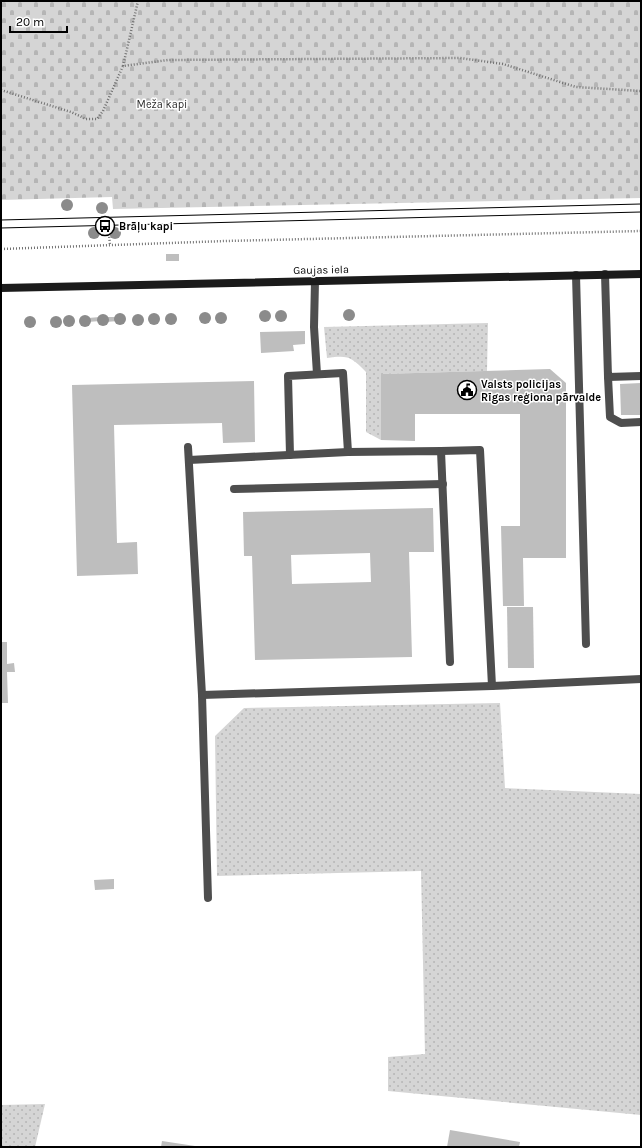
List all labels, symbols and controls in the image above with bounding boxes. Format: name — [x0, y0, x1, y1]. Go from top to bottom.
scale bar — [10, 8, 67, 34]
text: 20 m — [16, 15, 44, 29]
park label: Meža kapi — [137, 98, 187, 111]
bus stop icon: Brāļu kapi — [94, 215, 116, 237]
place label: Brāļu kapi — [119, 220, 173, 233]
street label: Gaujas iela — [293, 263, 349, 277]
place label: Valsts policijas Rīgas reģiona pārvalde — [481, 378, 601, 404]
public building icon: Valsts policijas Rīgas reģiona pārvalde — [456, 379, 478, 401]

